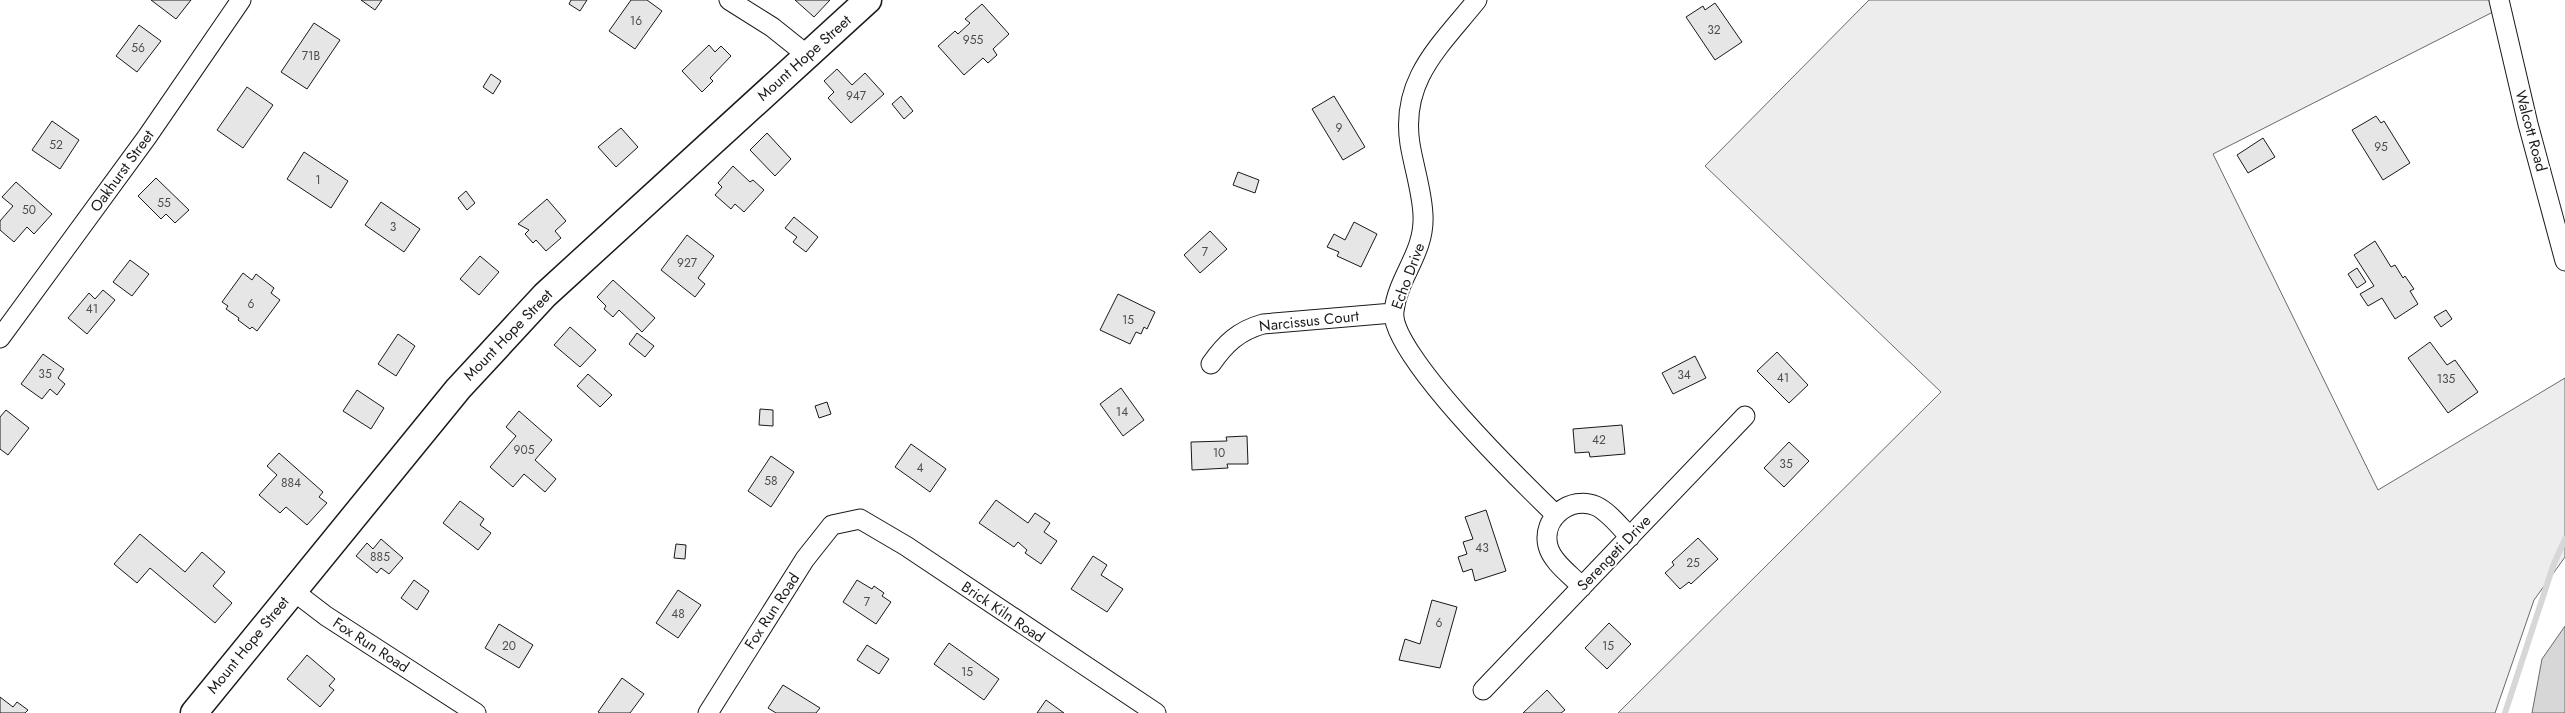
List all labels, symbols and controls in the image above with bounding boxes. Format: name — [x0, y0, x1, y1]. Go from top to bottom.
street label: Mount Hope Street — [752, 10, 856, 106]
house number: 16 — [630, 12, 642, 30]
house number: 32 — [1707, 21, 1721, 39]
house number: 955 — [963, 31, 983, 49]
house number: 56 — [131, 39, 145, 57]
house number: 71B — [302, 47, 320, 65]
house number: 947 — [846, 87, 867, 105]
street label: Walcott Road — [2510, 88, 2552, 174]
house number: 9 — [1336, 119, 1343, 137]
street label: Oakhurst Street — [85, 125, 159, 217]
house number: 52 — [49, 136, 63, 154]
house number: 95 — [2374, 138, 2388, 156]
house number: 1 — [315, 171, 321, 189]
house number: 55 — [157, 194, 171, 212]
house number: 50 — [22, 201, 36, 219]
house number: 3 — [390, 218, 397, 236]
street label: Echo Drive — [1386, 239, 1430, 312]
house number: 7 — [1202, 243, 1209, 261]
house number: 927 — [677, 254, 698, 272]
street label: Mount Hope Street — [459, 284, 558, 386]
house number: 6 — [248, 295, 255, 313]
house number: 41 — [86, 300, 98, 318]
street label: Narcissus Court — [1258, 305, 1360, 337]
house number: 15 — [1122, 311, 1134, 329]
house number: 35 — [38, 365, 52, 383]
house number: 34 — [1677, 366, 1691, 384]
house number: 41 — [1777, 369, 1789, 387]
house number: 135 — [2437, 370, 2456, 388]
house number: 14 — [1116, 403, 1128, 421]
house number: 42 — [1592, 431, 1606, 449]
house number: 905 — [514, 441, 535, 459]
house number: 10 — [1213, 444, 1225, 462]
house number: 35 — [1779, 455, 1793, 473]
house number: 4 — [917, 459, 924, 477]
house number: 58 — [764, 472, 778, 490]
house number: 884 — [281, 474, 301, 492]
street label: Serengeti Drive — [1572, 510, 1656, 596]
house number: 43 — [1475, 539, 1489, 557]
house number: 885 — [370, 548, 390, 566]
house number: 25 — [1686, 554, 1700, 572]
street label: Fox Run Road — [739, 569, 805, 653]
street label: Brick Kiln Road — [957, 576, 1049, 648]
street label: Mount Hope Street — [202, 591, 294, 698]
house number: 7 — [864, 593, 871, 611]
house number: 48 — [671, 605, 685, 623]
street label: Fox Run Road — [329, 612, 413, 678]
house number: 6 — [1436, 614, 1443, 632]
house number: 20 — [502, 637, 516, 655]
house number: 15 — [1602, 637, 1614, 655]
house number: 15 — [961, 663, 973, 681]

